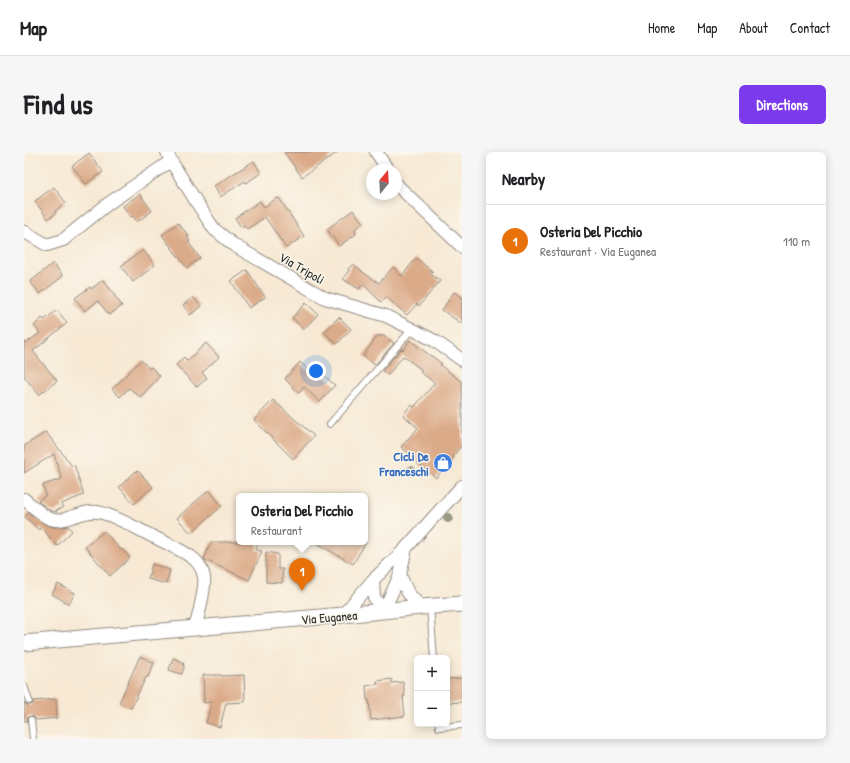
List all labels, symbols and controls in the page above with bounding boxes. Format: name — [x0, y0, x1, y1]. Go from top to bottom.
text: Map — [20, 15, 47, 41]
text: Home — [648, 18, 675, 37]
text: Map — [697, 18, 717, 37]
text: About — [739, 18, 768, 37]
text: Contact — [790, 18, 830, 37]
text: Find us — [24, 85, 93, 123]
button: Directions — [739, 85, 826, 124]
north arrow — [366, 164, 402, 200]
text: Nearby — [502, 167, 545, 190]
text: Osteria Del Picchio — [540, 221, 642, 242]
text: 1 — [513, 232, 517, 250]
text: 110 m — [783, 232, 810, 250]
text: Restaurant · Via Euganea — [540, 242, 656, 260]
street label: Via Tripoli — [276, 248, 328, 288]
your location — [306, 361, 326, 381]
place label: Cicli De Franceschi — [379, 447, 430, 480]
shop icon: Cicli De Franceschi — [432, 452, 454, 474]
popup — [236, 493, 368, 545]
text: Osteria Del Picchio — [251, 500, 353, 521]
text: Restaurant — [251, 521, 302, 539]
pin: 1 — [289, 558, 315, 591]
street label: Via Euganea — [300, 606, 358, 628]
map controls — [414, 655, 450, 727]
button: + — [414, 655, 450, 691]
button: − — [414, 691, 450, 727]

